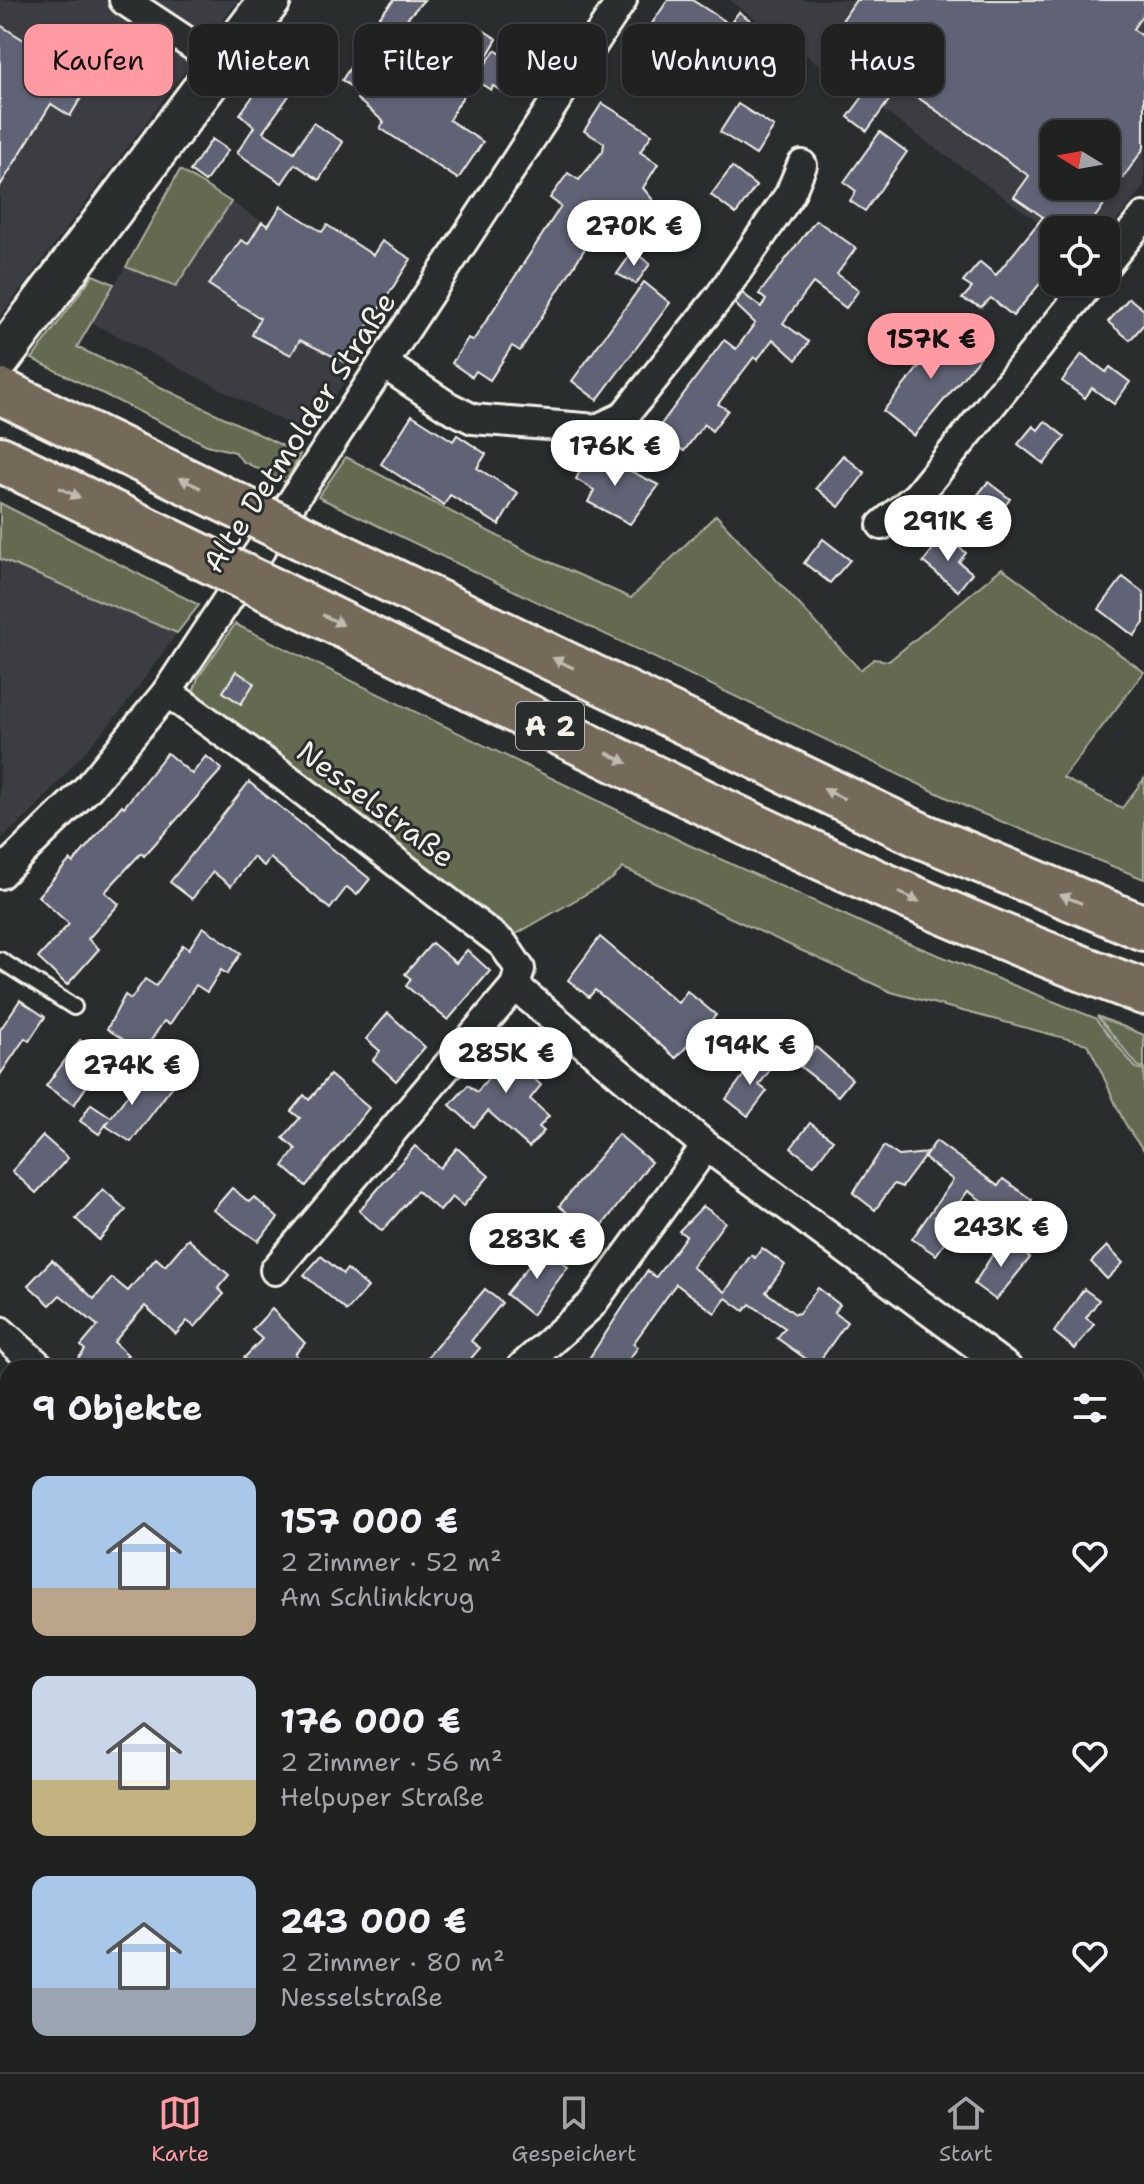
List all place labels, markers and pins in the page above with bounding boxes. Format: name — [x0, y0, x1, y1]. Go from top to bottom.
pin: 270K € — [569, 200, 699, 268]
pin: 157K € — [866, 313, 996, 381]
pin: 176K € — [550, 420, 680, 488]
pin: 291K € — [883, 495, 1013, 563]
pin: 194K € — [685, 1019, 815, 1087]
pin: 285K € — [441, 1027, 571, 1095]
pin: 274K € — [67, 1039, 197, 1107]
pin: 243K € — [936, 1201, 1066, 1269]
pin: 283K € — [472, 1213, 602, 1281]

